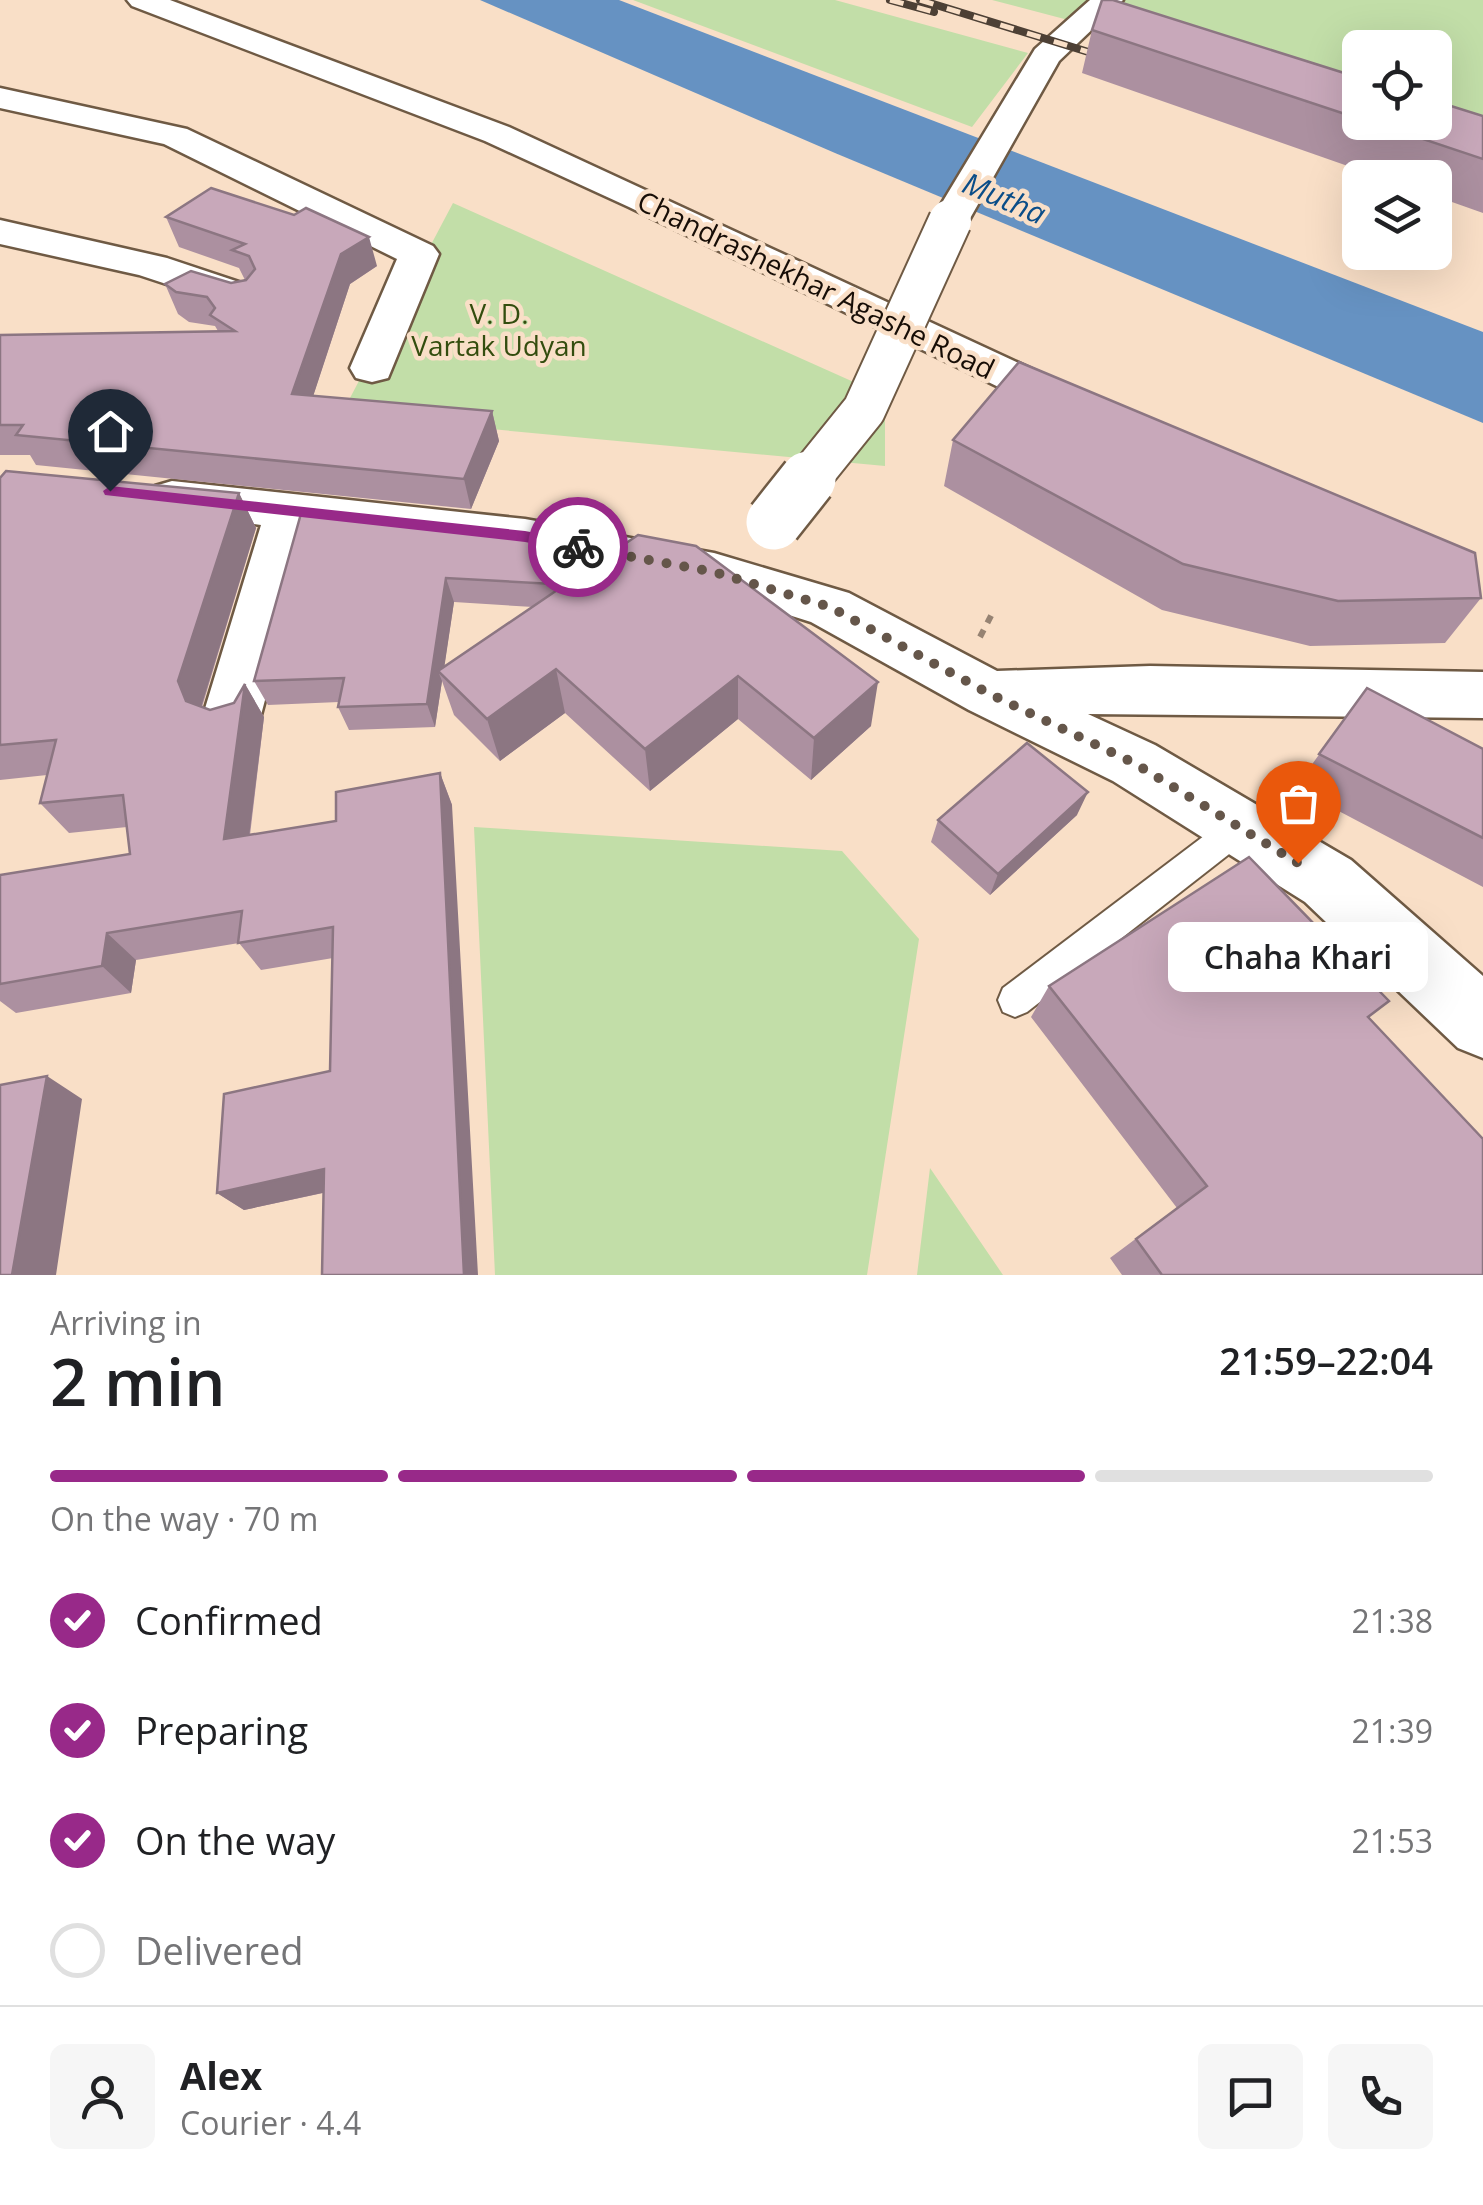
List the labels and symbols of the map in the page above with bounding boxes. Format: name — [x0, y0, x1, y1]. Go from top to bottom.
water label: Mutha — [957, 162, 1052, 233]
street label: Chandrashekhar Agashe Road — [632, 181, 1001, 387]
park label: V. D. Vartak Udyan — [411, 294, 587, 364]
pin — [68, 389, 153, 492]
courier — [528, 497, 628, 597]
pin — [1256, 761, 1341, 864]
callout: Chaha Khari — [1168, 923, 1428, 993]

